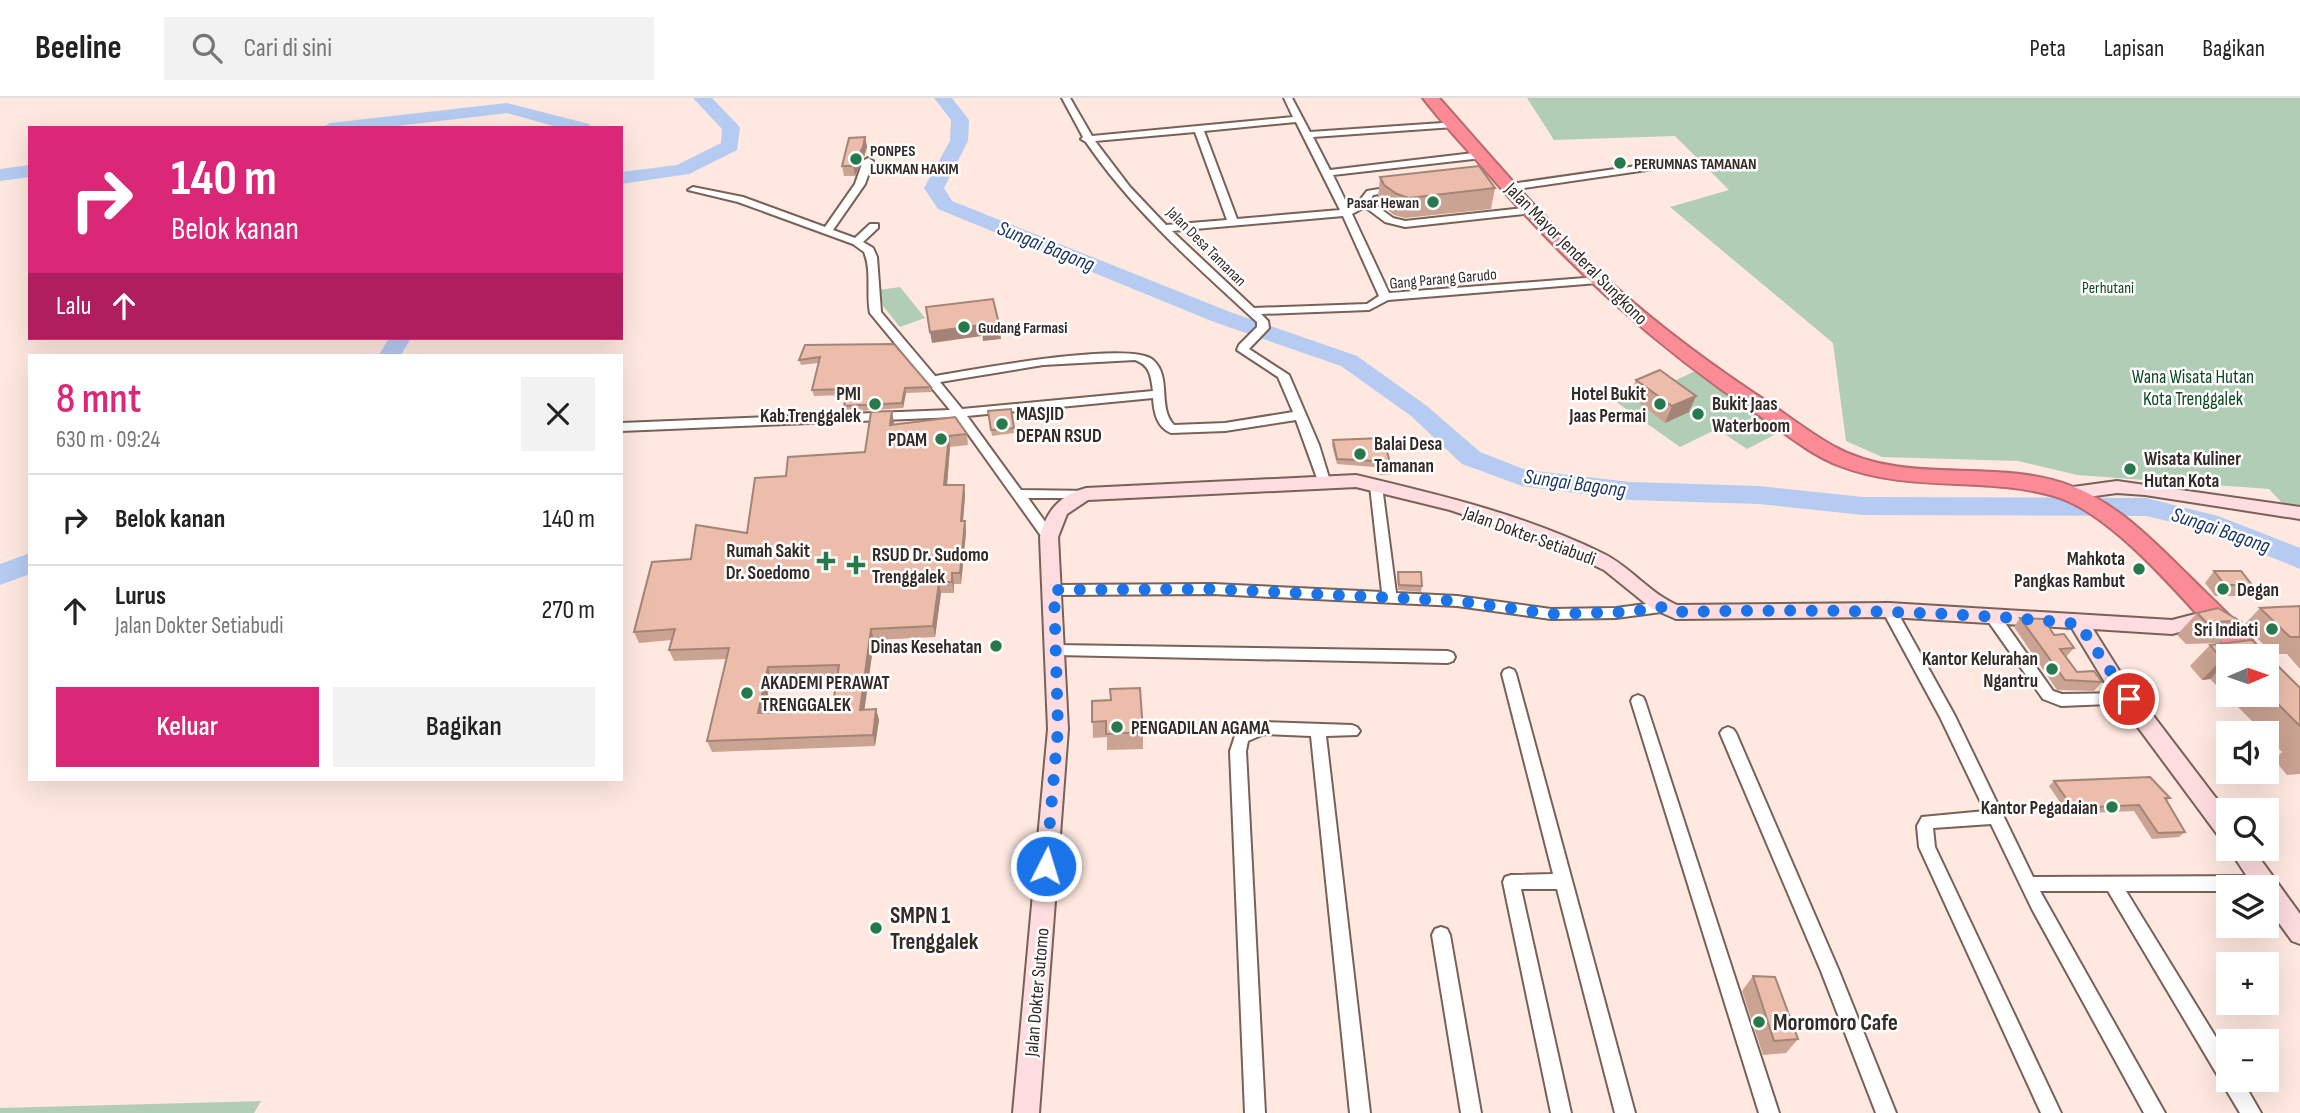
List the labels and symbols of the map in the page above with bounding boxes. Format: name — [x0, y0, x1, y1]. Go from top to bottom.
place label: PONPES LUKMAN HAKIM — [870, 142, 959, 179]
marker: PONPES LUKMAN HAKIM — [848, 151, 864, 167]
marker: PERUMNAS TAMANAN — [1612, 155, 1628, 171]
place label: PERUMNAS TAMANAN — [1634, 155, 1757, 174]
street label: Jalan Mayor Jenderal Sungkono — [1499, 177, 1652, 330]
place label: Pasar Hewan — [1347, 194, 1419, 213]
marker: Pasar Hewan — [1425, 194, 1441, 210]
street label: Jalan Desa Tamanan — [1162, 203, 1250, 291]
water label: Sungai Bagong — [994, 216, 1098, 277]
street label: Gang Parang Garudo — [1389, 265, 1497, 294]
park label: Perhutani — [2082, 279, 2134, 298]
marker: Gudang Farmasi — [956, 319, 972, 335]
place label: Gudang Farmasi — [978, 319, 1067, 338]
park label: Wana Wisata Hutan Kota Trenggalek — [2132, 366, 2254, 411]
place label: PMI Kab.Trenggalek — [760, 383, 861, 428]
place label: Hotel Bukit Jaas Permai — [1568, 383, 1646, 428]
place label: Bukit Jaas Waterboom — [1712, 393, 1790, 438]
marker: PMI Kab.Trenggalek — [867, 396, 883, 412]
marker: Hotel Bukit Jaas Permai — [1652, 396, 1668, 412]
place label: MASJID DEPAN RSUD — [1016, 403, 1102, 448]
marker: Bukit Jaas Waterboom — [1690, 406, 1706, 422]
marker: MASJID DEPAN RSUD — [994, 416, 1010, 432]
place label: PDAM — [888, 429, 927, 452]
marker: PDAM — [933, 431, 949, 447]
place label: Balai Desa Tamanan — [1374, 433, 1442, 478]
marker: Balai Desa Tamanan — [1352, 446, 1368, 462]
place label: Wisata Kuliner Hutan Kota — [2144, 448, 2241, 493]
marker: Wisata Kuliner Hutan Kota — [2122, 461, 2138, 477]
water label: Sungai Bagong — [1522, 464, 1628, 503]
street label: Jalan Dokter Setiabudi — [1459, 501, 1599, 571]
water label: Sungai Bagong — [2168, 502, 2274, 559]
place label: Rumah Sakit Dr. Soedomo — [726, 540, 810, 585]
place label: RSUD Dr. Sudomo Trenggalek — [872, 544, 989, 589]
place label: Mahkota Pangkas Rambut — [2014, 548, 2125, 593]
marker: Rumah Sakit Dr. Soedomo — [816, 551, 836, 571]
marker: RSUD Dr. Sudomo Trenggalek — [846, 555, 866, 575]
marker: Mahkota Pangkas Rambut — [2131, 561, 2147, 577]
place label: Degan — [2237, 579, 2279, 602]
marker: Degan — [2215, 581, 2231, 597]
place label: Sri Indiati — [2194, 619, 2258, 642]
marker: Sri Indiati — [2264, 621, 2280, 637]
place label: Dinas Kesehatan — [871, 636, 982, 659]
marker: Dinas Kesehatan — [988, 638, 1004, 654]
north arrow — [2216, 644, 2278, 707]
place label: Kantor Kelurahan Ngantru — [1922, 648, 2038, 693]
marker: Kantor Kelurahan Ngantru — [2044, 661, 2060, 677]
pin — [2099, 669, 2159, 729]
place label: AKADEMI PERAWAT TRENGGALEK — [760, 672, 890, 717]
marker: AKADEMI PERAWAT TRENGGALEK — [739, 685, 755, 701]
place label: PENGADILAN AGAMA — [1131, 717, 1271, 740]
marker: PENGADILAN AGAMA — [1109, 719, 1125, 735]
place label: Kantor Pegadaian — [1981, 797, 2098, 820]
marker: Kantor Pegadaian — [2104, 799, 2120, 815]
position arrow — [1009, 829, 1083, 903]
place label: SMPN 1 Trenggalek — [890, 902, 979, 956]
marker: SMPN 1 Trenggalek — [868, 920, 884, 936]
street label: Jalan Dokter Sutomo — [1020, 927, 1055, 1058]
place label: Moromoro Cafe — [1773, 1009, 1898, 1037]
marker: Moromoro Cafe — [1751, 1014, 1767, 1030]

